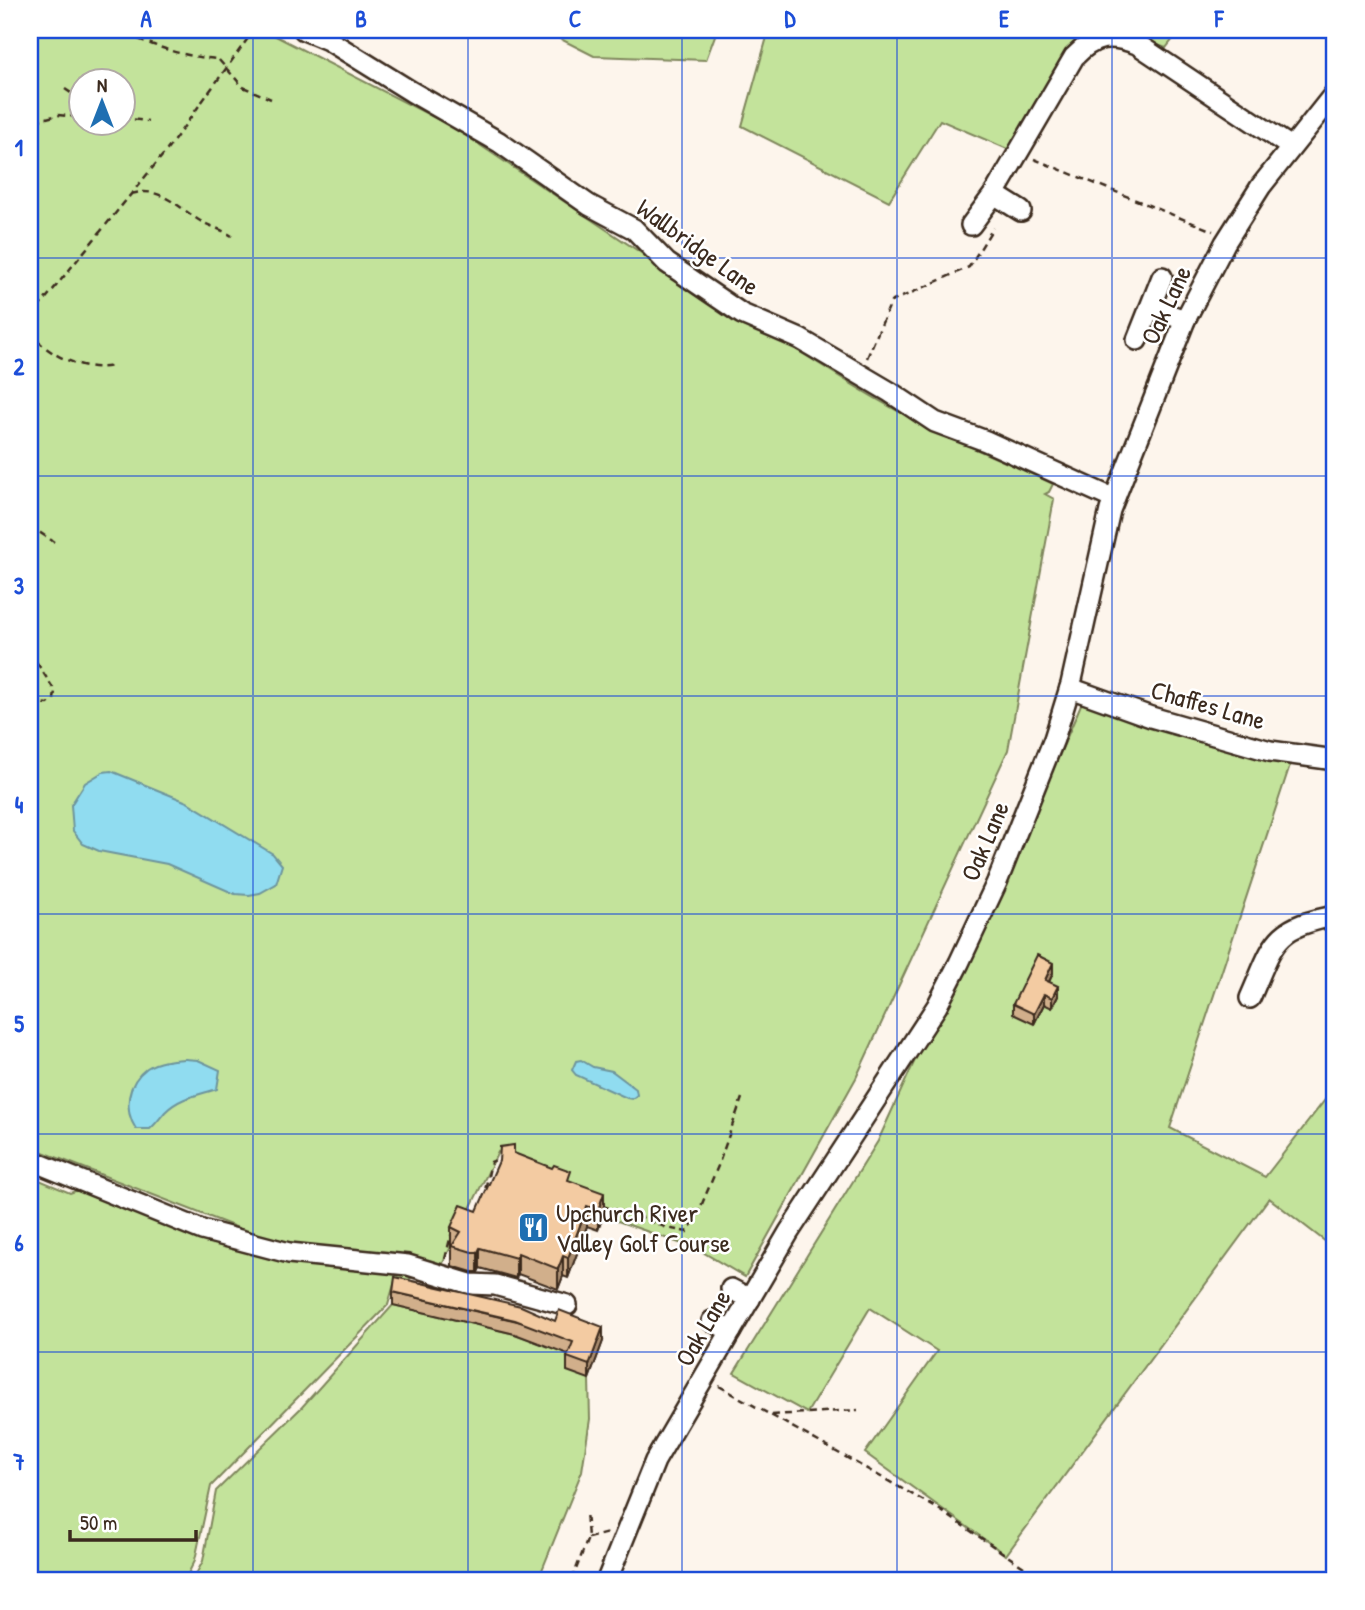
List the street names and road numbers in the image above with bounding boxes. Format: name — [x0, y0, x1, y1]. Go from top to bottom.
street label: Wallbridge Lane — [630, 190, 767, 303]
street label: Oak Lane — [1132, 260, 1199, 350]
street label: Chaffes Lane — [1147, 672, 1269, 738]
street label: Oak Lane — [952, 796, 1017, 886]
street label: Oak Lane — [667, 1283, 739, 1373]

